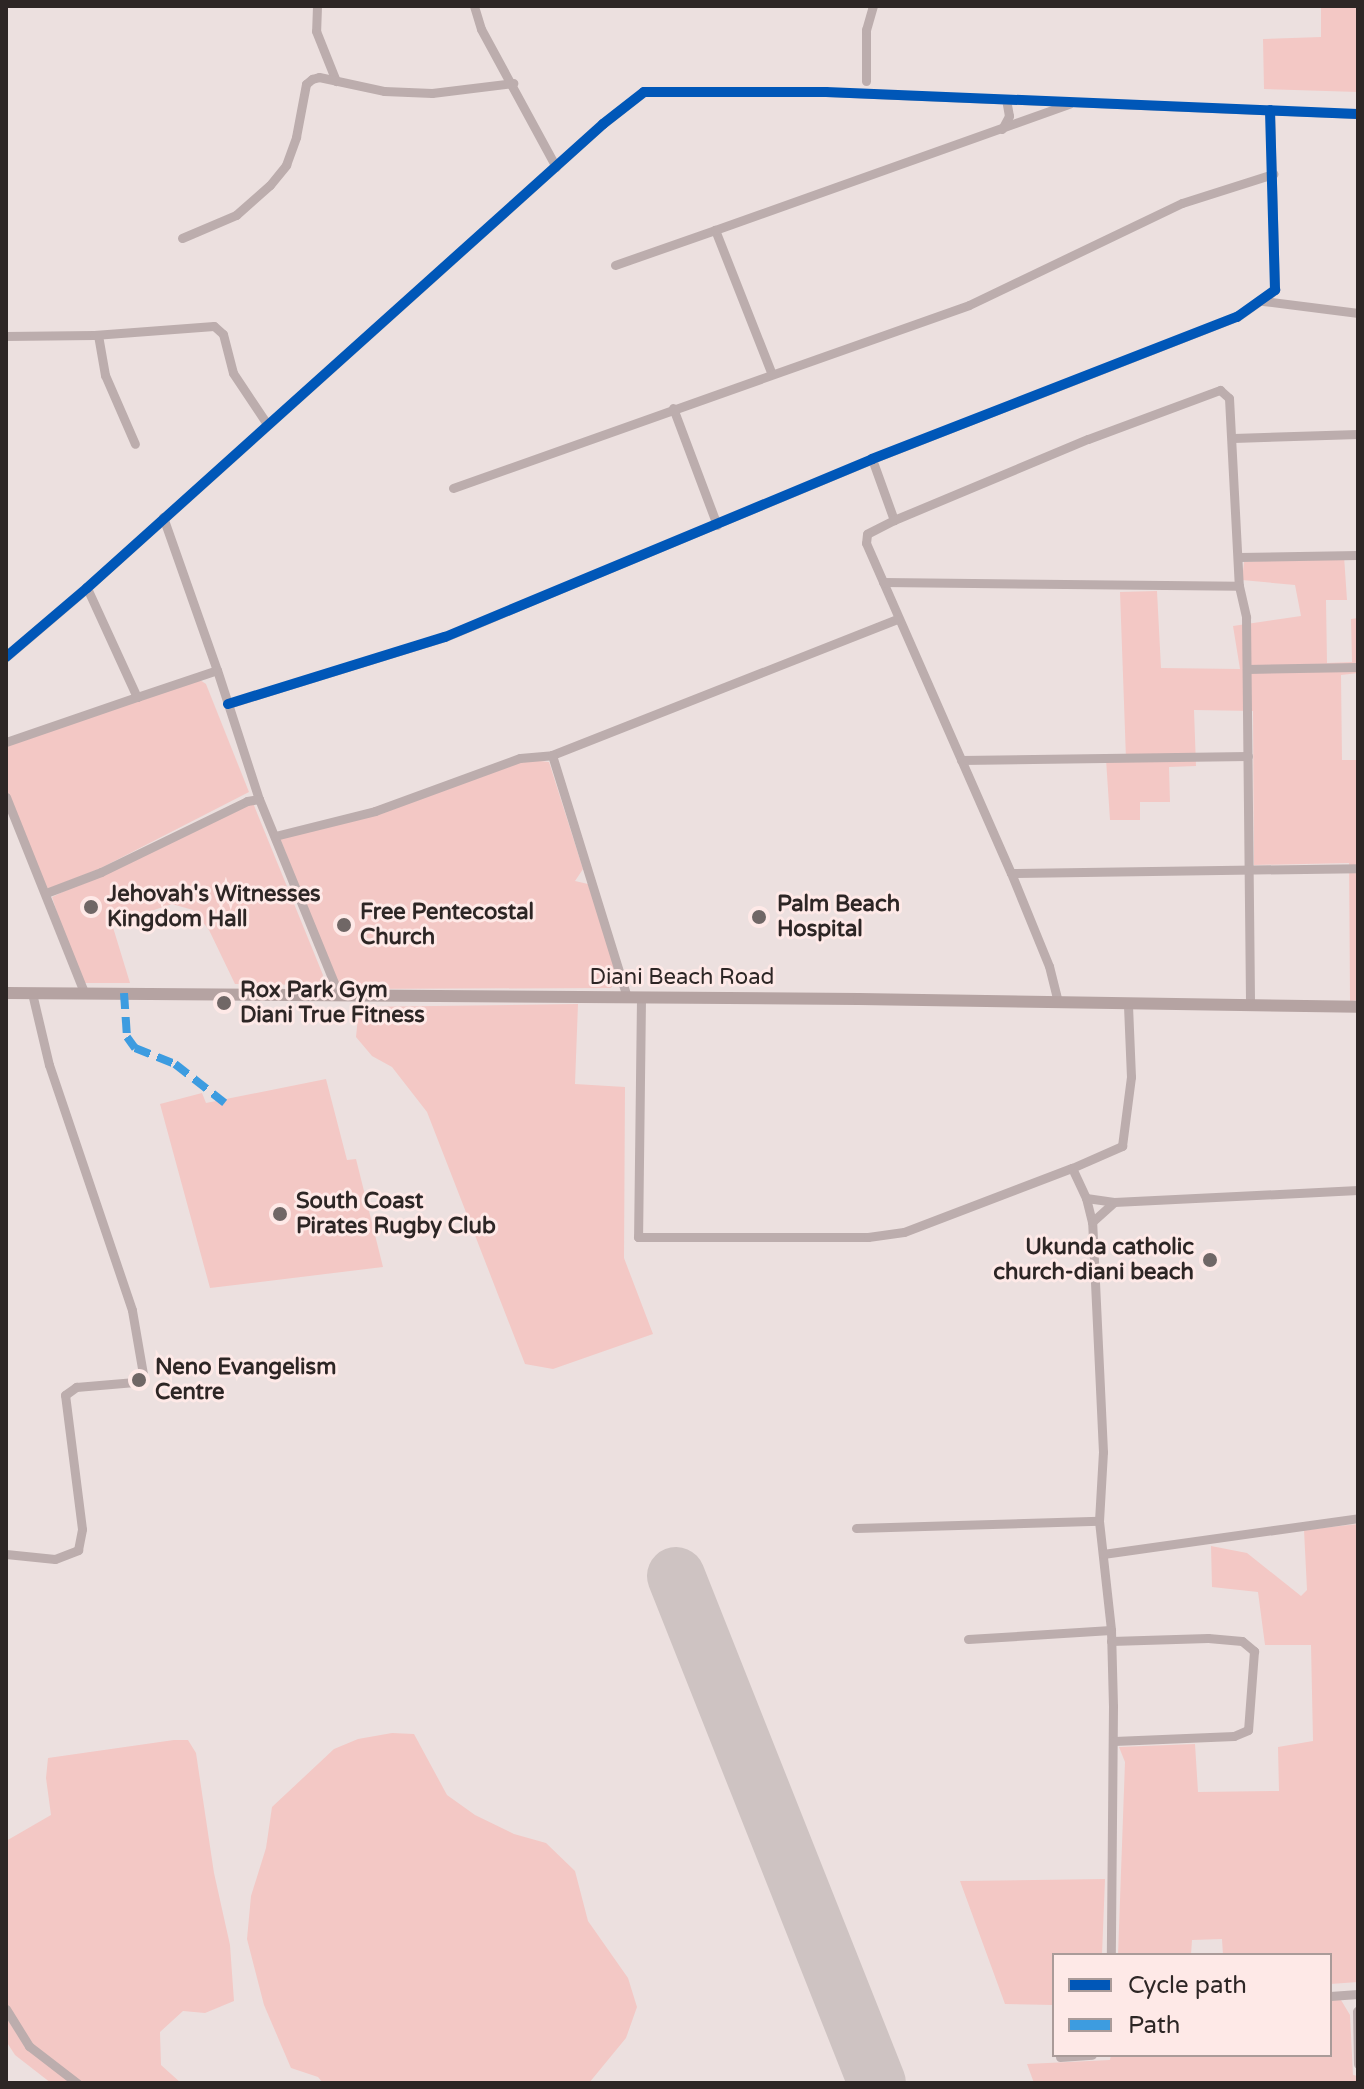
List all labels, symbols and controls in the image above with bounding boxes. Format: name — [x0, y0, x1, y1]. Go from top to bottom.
place label: Jehovah's Witnesses Kingdom Hall — [107, 881, 321, 932]
place label: Palm Beach Hospital — [777, 891, 900, 942]
marker: Jehovah's Witnesses Kingdom Hall — [82, 898, 100, 916]
place label: Free Pentecostal Church — [360, 899, 534, 950]
marker: Palm Beach Hospital — [748, 906, 770, 928]
marker: Free Pentecostal Church — [335, 916, 353, 934]
street label: Diani Beach Road — [590, 965, 774, 991]
place label: Rox Park Gym Diani True Fitness — [240, 977, 425, 1028]
marker: Rox Park Gym Diani True Fitness — [215, 994, 233, 1012]
place label: South Coast Pirates Rugby Club — [296, 1188, 496, 1240]
marker: South Coast Pirates Rugby Club — [271, 1205, 289, 1223]
place label: Ukunda catholic church-diani beach — [993, 1234, 1194, 1286]
marker: Ukunda catholic church-diani beach — [1201, 1251, 1219, 1269]
place label: Neno Evangelism Centre — [155, 1354, 336, 1406]
marker: Neno Evangelism Centre — [130, 1371, 148, 1389]
legend — [1052, 1953, 1332, 2057]
text: Cycle path — [1128, 1971, 1247, 2000]
text: Path — [1128, 2011, 1181, 2040]

